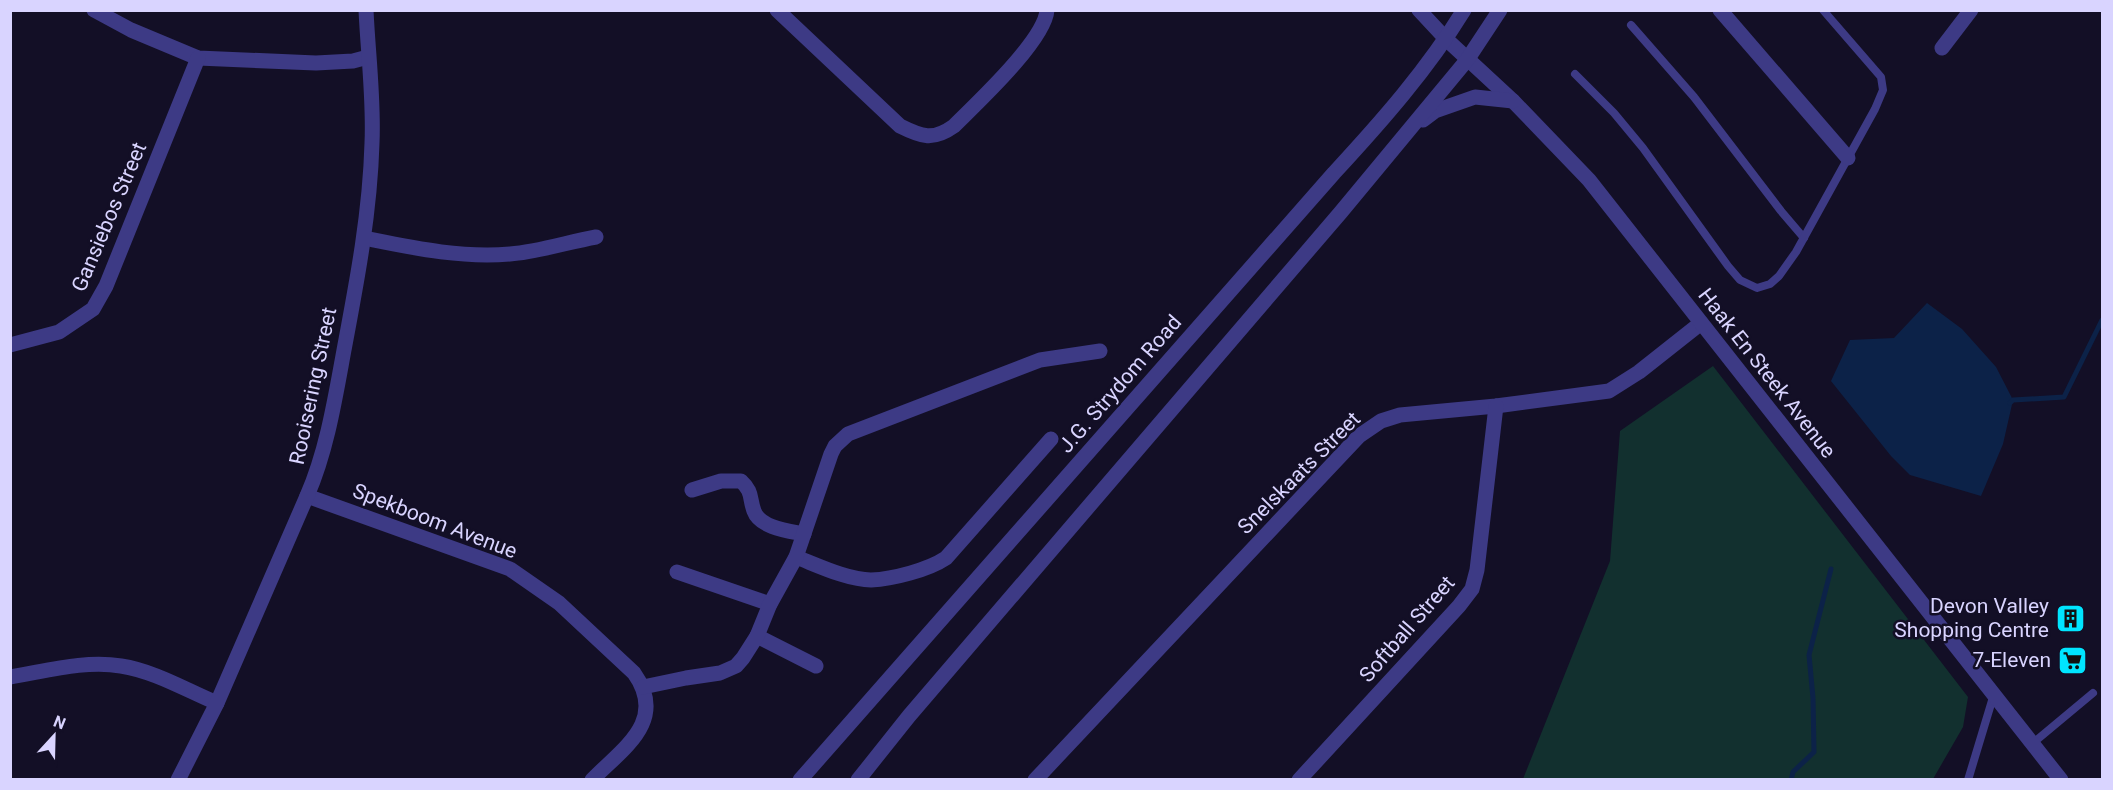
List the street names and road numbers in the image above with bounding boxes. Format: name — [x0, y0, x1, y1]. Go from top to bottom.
street label: Gansiebos Street — [67, 139, 151, 295]
street label: Haak En Steek Avenue — [1693, 283, 1841, 463]
street label: Rooisering Street — [285, 305, 341, 467]
street label: J.G. Strydom Road — [1054, 310, 1186, 458]
street label: Snelskaats Street — [1233, 407, 1365, 539]
street label: Spekboom Avenue — [349, 479, 521, 563]
street label: Softball Street — [1354, 571, 1460, 687]

